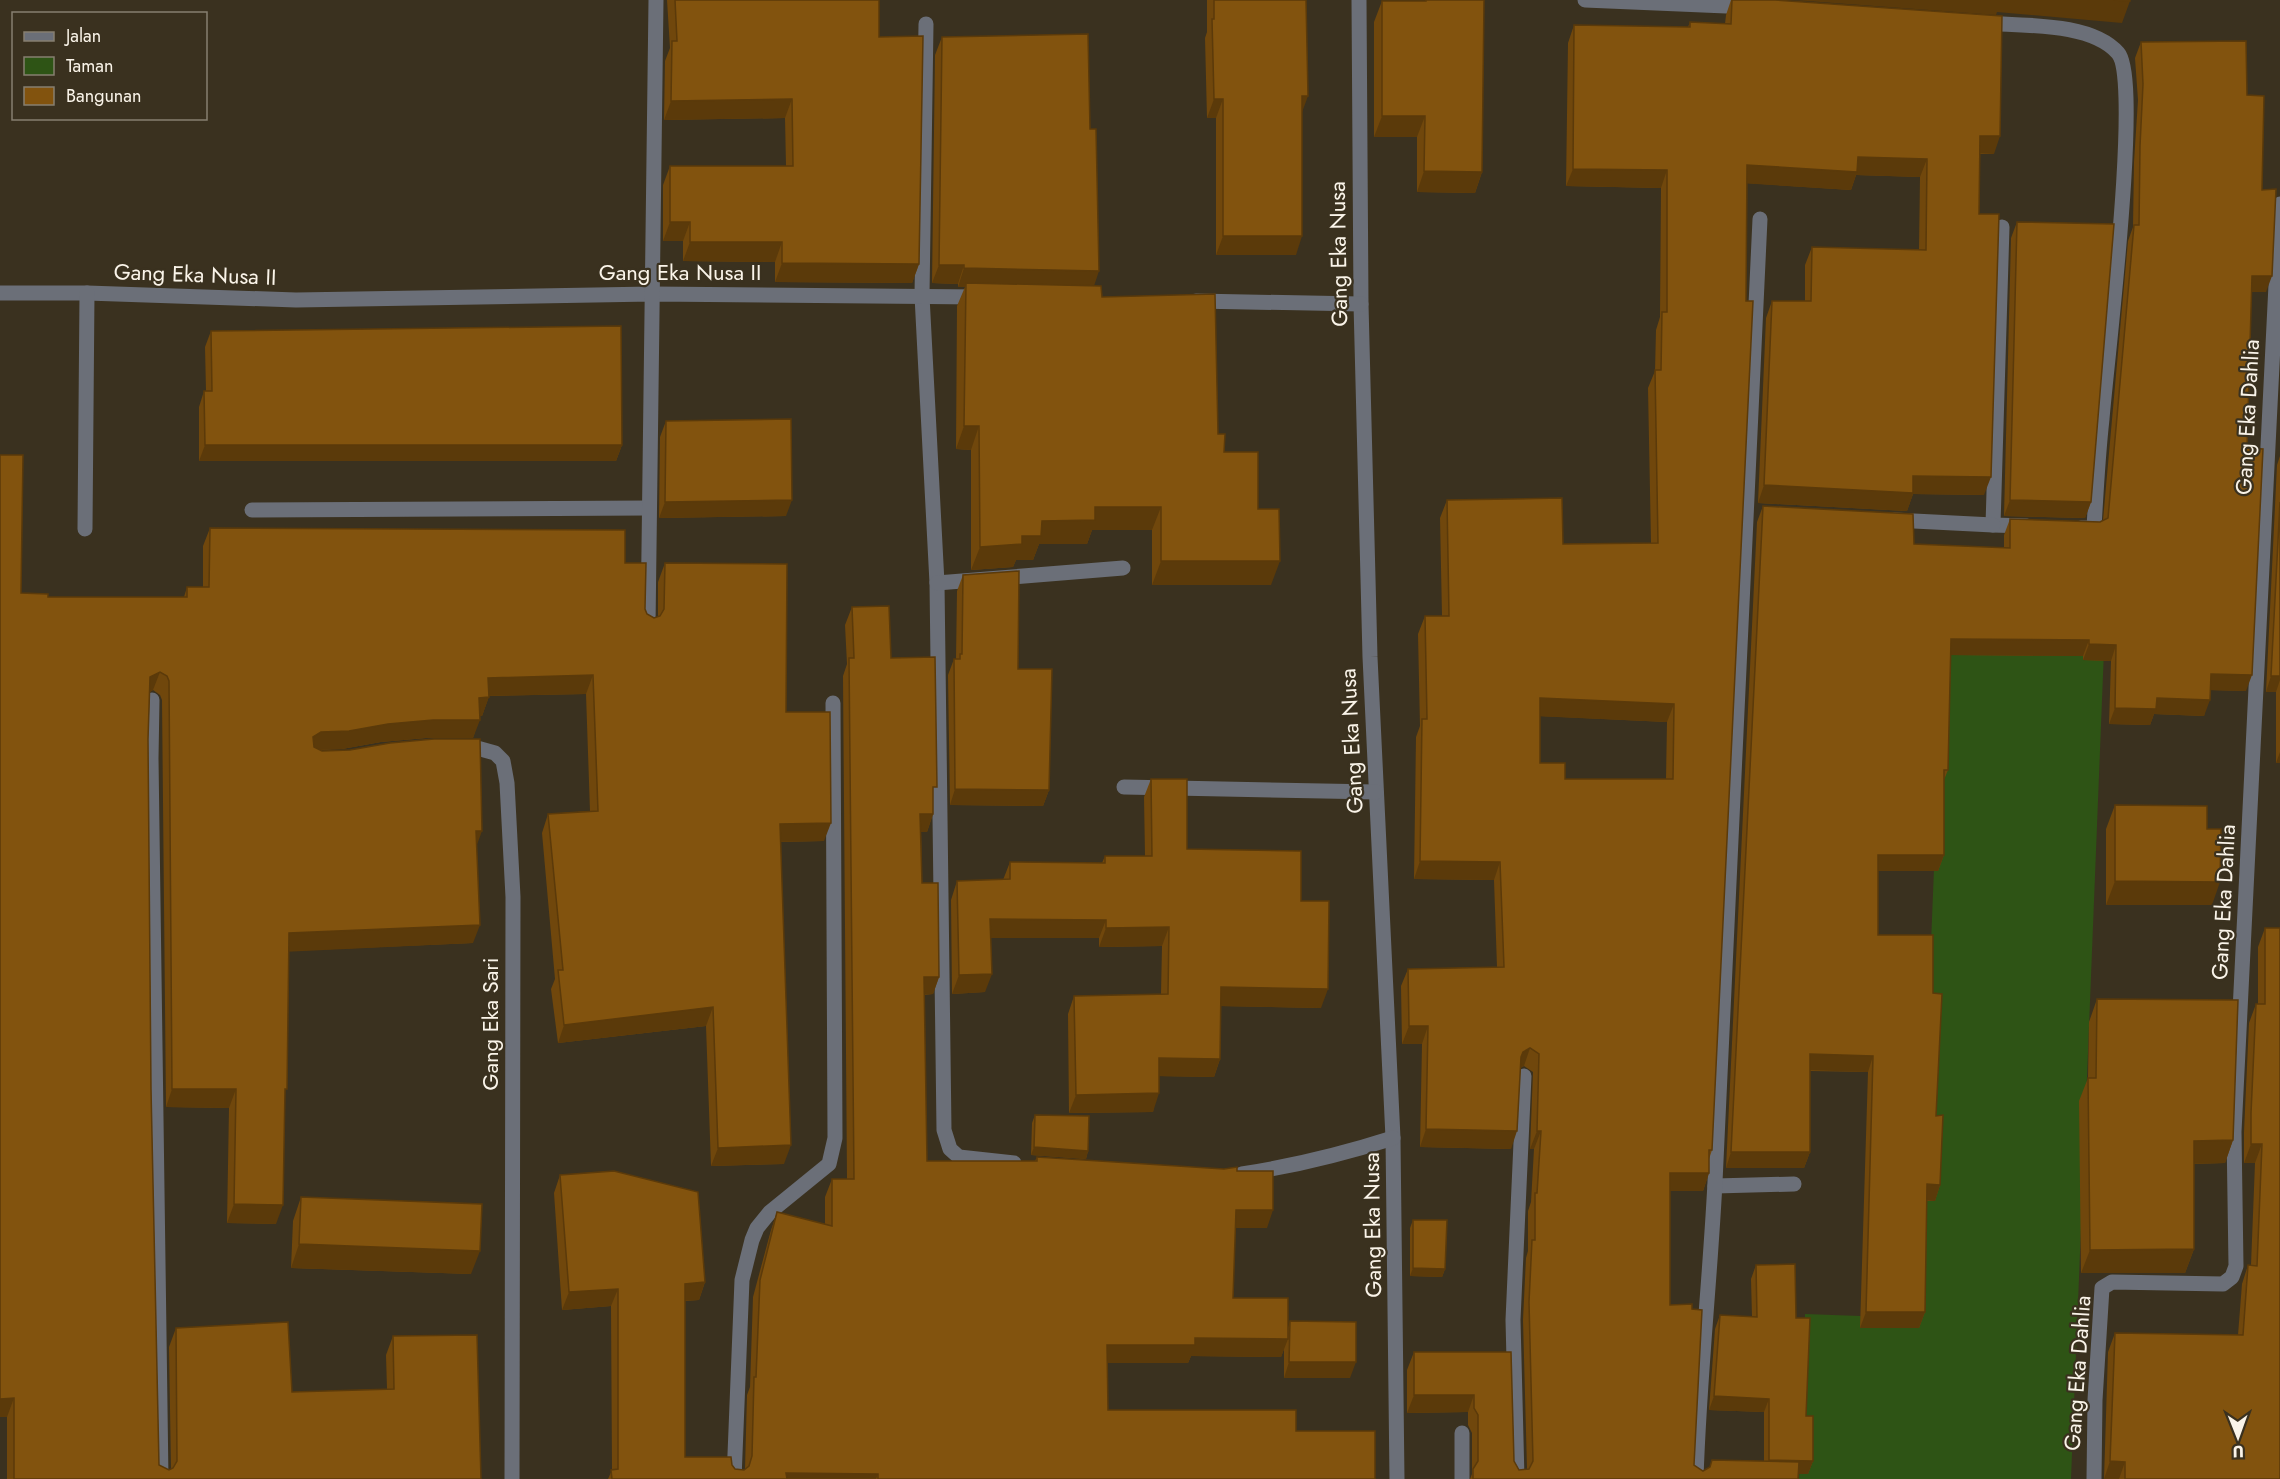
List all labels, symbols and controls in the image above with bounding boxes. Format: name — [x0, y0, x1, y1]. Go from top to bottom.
legend — [12, 12, 207, 120]
text: Jalan — [64, 23, 101, 49]
text: Taman — [66, 53, 113, 79]
text: Bangunan — [66, 83, 141, 109]
street label: Gang Eka Nusa — [1321, 181, 1355, 327]
street label: Gang Eka Nusa II — [113, 255, 277, 293]
street label: Gang Eka Nusa II — [599, 256, 761, 288]
street label: Gang Eka Dahlia — [2227, 338, 2267, 496]
street label: Gang Eka Nusa — [1331, 668, 1371, 814]
street label: Gang Eka Dahlia — [2203, 823, 2243, 981]
street label: Gang Eka Sari — [474, 957, 506, 1091]
street label: Gang Eka Nusa — [1355, 1152, 1389, 1298]
street label: Gang Eka Dahlia — [2056, 1294, 2098, 1452]
north arrow — [2208, 1407, 2268, 1467]
text: U — [2232, 1440, 2244, 1463]

